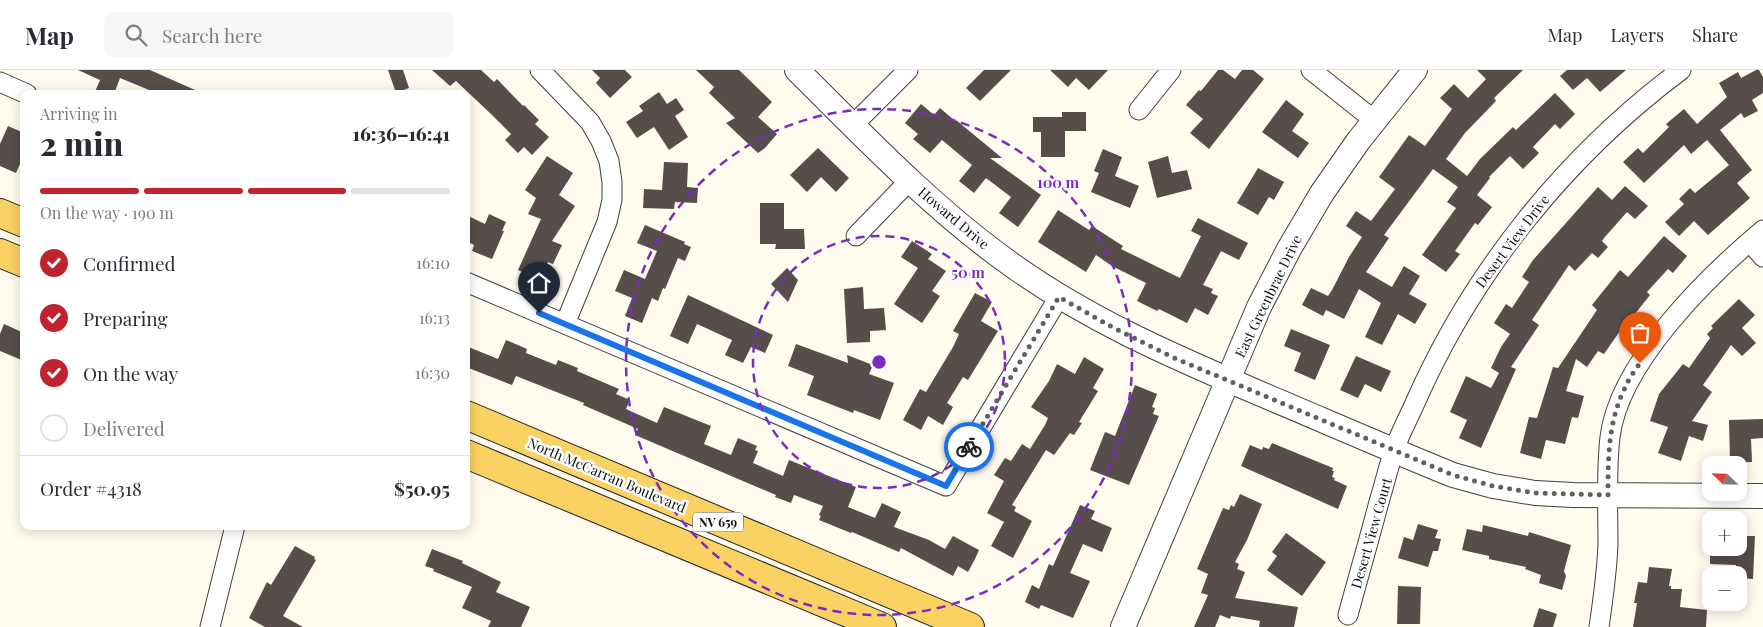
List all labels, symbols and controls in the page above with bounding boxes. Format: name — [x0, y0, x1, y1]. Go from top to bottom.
search box — [104, 12, 454, 57]
text: Map — [25, 19, 74, 51]
icon: search — [122, 21, 150, 49]
text: Search here — [162, 22, 262, 48]
text: Map — [1547, 23, 1582, 47]
text: Layers — [1610, 23, 1664, 47]
text: Share — [1692, 23, 1738, 47]
text: Arriving in — [40, 103, 118, 124]
text: 16:36–16:41 — [353, 120, 450, 146]
text: 2 min — [40, 121, 123, 164]
text: 100 m — [1037, 172, 1080, 192]
street label: Howard Drive — [914, 183, 994, 253]
street label: Desert View Drive — [1471, 190, 1553, 292]
text: On the way · 190 m — [40, 202, 174, 223]
street label: East Greenbrae Drive — [1230, 232, 1306, 360]
icon: check — [40, 249, 68, 277]
text: Confirmed — [83, 250, 176, 276]
text: 16:10 — [416, 252, 450, 273]
pin — [518, 262, 560, 313]
text: 50 m — [951, 262, 985, 282]
icon: home — [525, 269, 553, 297]
icon: check — [40, 304, 68, 332]
text: Preparing — [83, 305, 168, 331]
text: 16:13 — [419, 307, 450, 328]
pin — [1619, 312, 1661, 363]
icon: bag — [1626, 319, 1654, 347]
centre of rings — [870, 353, 888, 371]
icon: check — [40, 359, 68, 387]
text: On the way — [83, 360, 178, 386]
text: 16:30 — [415, 362, 450, 383]
text: Delivered — [83, 415, 165, 441]
courier — [944, 422, 994, 472]
street label: North McCarran Boulevard — [525, 433, 689, 517]
icon: bike — [955, 433, 983, 461]
north arrow — [1702, 456, 1748, 501]
map controls — [1702, 456, 1747, 611]
street label: Desert View Court — [1346, 474, 1396, 591]
text: Order #4318 — [40, 475, 142, 501]
text: $50.95 — [394, 475, 450, 501]
button: + — [1702, 511, 1747, 556]
road number: NV 659 — [693, 512, 743, 532]
button: − — [1702, 566, 1747, 611]

